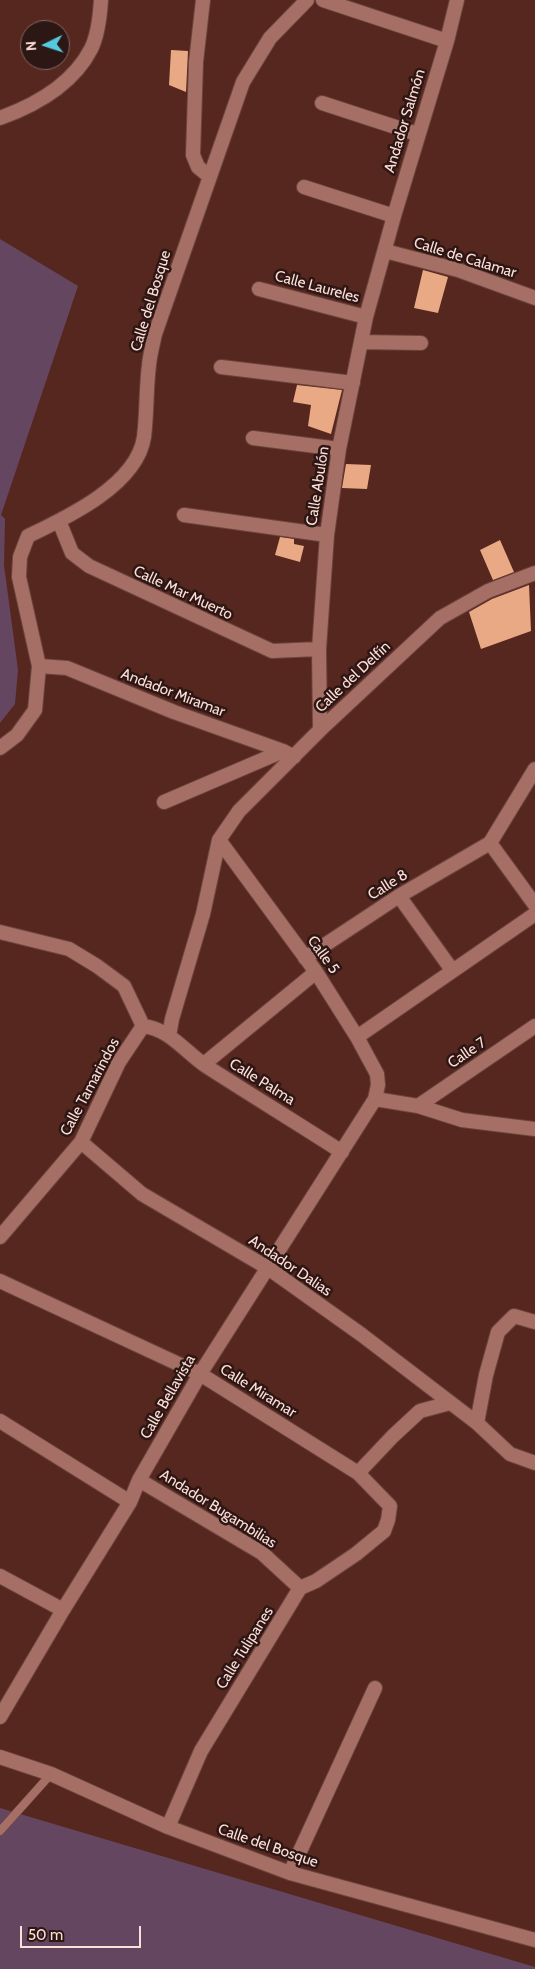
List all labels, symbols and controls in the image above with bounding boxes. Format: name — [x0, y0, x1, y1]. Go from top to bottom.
north arrow — [20, 20, 70, 70]
text: N — [22, 40, 40, 52]
street label: Andador Salmón — [381, 67, 429, 175]
street label: Calle de Calamar — [412, 234, 518, 282]
street label: Calle del Bosque — [127, 248, 175, 354]
street label: Calle Laureles — [273, 267, 361, 307]
street label: Calle Abulón — [303, 445, 333, 527]
street label: Calle Mar Muerto — [131, 562, 235, 624]
street label: Calle del Delfín — [312, 638, 394, 716]
street label: Andador Miramar — [118, 665, 228, 721]
street label: Calle 8 — [365, 866, 411, 904]
street label: Calle 5 — [303, 932, 343, 978]
street label: Calle 7 — [445, 1034, 489, 1072]
street label: Calle Tamarindos — [57, 1035, 123, 1139]
street label: Calle Palma — [226, 1055, 298, 1109]
street label: Andador Dalias — [245, 1232, 335, 1300]
street label: Calle Bellavista — [137, 1352, 199, 1442]
street label: Calle Miramar — [216, 1360, 300, 1422]
street label: Andador Bugambilias — [156, 1466, 280, 1552]
street label: Calle Tulipanes — [213, 1604, 277, 1692]
street label: Calle del Bosque — [216, 1820, 320, 1872]
scale bar — [22, 1916, 144, 1948]
text: 50 m — [28, 1926, 63, 1944]

